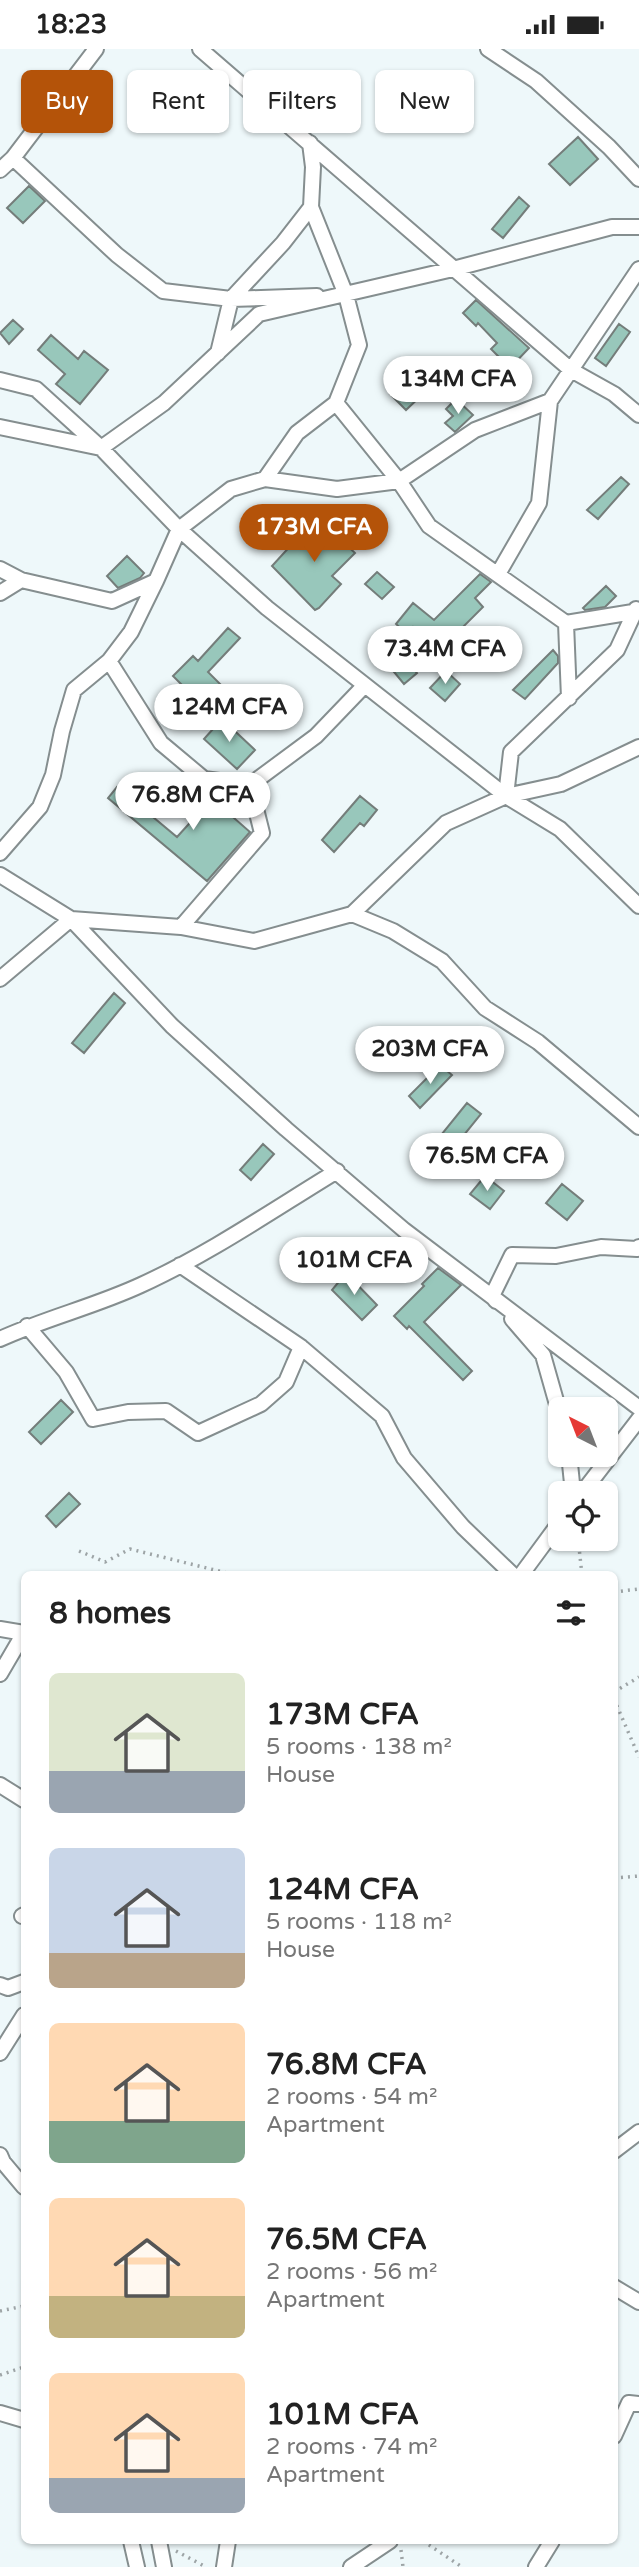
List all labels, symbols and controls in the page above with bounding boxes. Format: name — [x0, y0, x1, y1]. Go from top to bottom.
text: 18:23 — [35, 9, 107, 40]
chip: Buy — [21, 70, 113, 133]
chip: Rent — [127, 70, 229, 133]
chip: Filters — [243, 70, 361, 133]
chip: New — [375, 70, 474, 133]
pin: 134M CFA — [386, 357, 530, 416]
text: 134M CFA — [399, 365, 517, 393]
pin: 173M CFA — [242, 505, 386, 564]
text: 173M CFA — [255, 513, 373, 541]
pin: 73.4M CFA — [365, 627, 525, 686]
text: 73.4M CFA — [384, 635, 506, 663]
pin: 124M CFA — [157, 685, 301, 744]
text: 124M CFA — [170, 693, 288, 721]
pin: 76.8M CFA — [113, 773, 273, 832]
text: 76.8M CFA — [131, 781, 255, 809]
pin: 203M CFA — [358, 1027, 502, 1086]
text: 203M CFA — [371, 1035, 489, 1063]
pin: 76.5M CFA — [407, 1133, 567, 1193]
text: 76.5M CFA — [425, 1142, 549, 1170]
pin: 101M CFA — [282, 1237, 426, 1297]
text: 101M CFA — [295, 1246, 413, 1274]
north arrow — [548, 1397, 618, 1467]
map controls — [548, 1397, 618, 1551]
button: locate — [548, 1481, 618, 1551]
icon: filters — [552, 1594, 590, 1632]
text: 8 homes — [49, 1595, 171, 1632]
text: 173M CFA — [266, 1696, 419, 1733]
icon: home — [105, 1701, 189, 1785]
text: 5 rooms · 138 m² — [266, 1733, 452, 1761]
text: House — [266, 1761, 335, 1789]
text: 124M CFA — [266, 1871, 419, 1908]
icon: home — [105, 1876, 189, 1960]
text: 5 rooms · 118 m² — [266, 1908, 452, 1936]
text: House — [266, 1936, 335, 1964]
text: 76.8M CFA — [266, 2046, 427, 2083]
icon: home — [105, 2051, 189, 2135]
text: 2 rooms · 54 m² — [266, 2083, 437, 2111]
text: Apartment — [266, 2111, 385, 2139]
text: 76.5M CFA — [266, 2221, 427, 2258]
icon: home — [105, 2226, 189, 2310]
text: 2 rooms · 56 m² — [266, 2258, 437, 2286]
text: Apartment — [266, 2286, 385, 2314]
text: 101M CFA — [266, 2396, 419, 2433]
icon: home — [105, 2401, 189, 2485]
text: 2 rooms · 74 m² — [266, 2433, 437, 2461]
text: Apartment — [266, 2461, 385, 2489]

